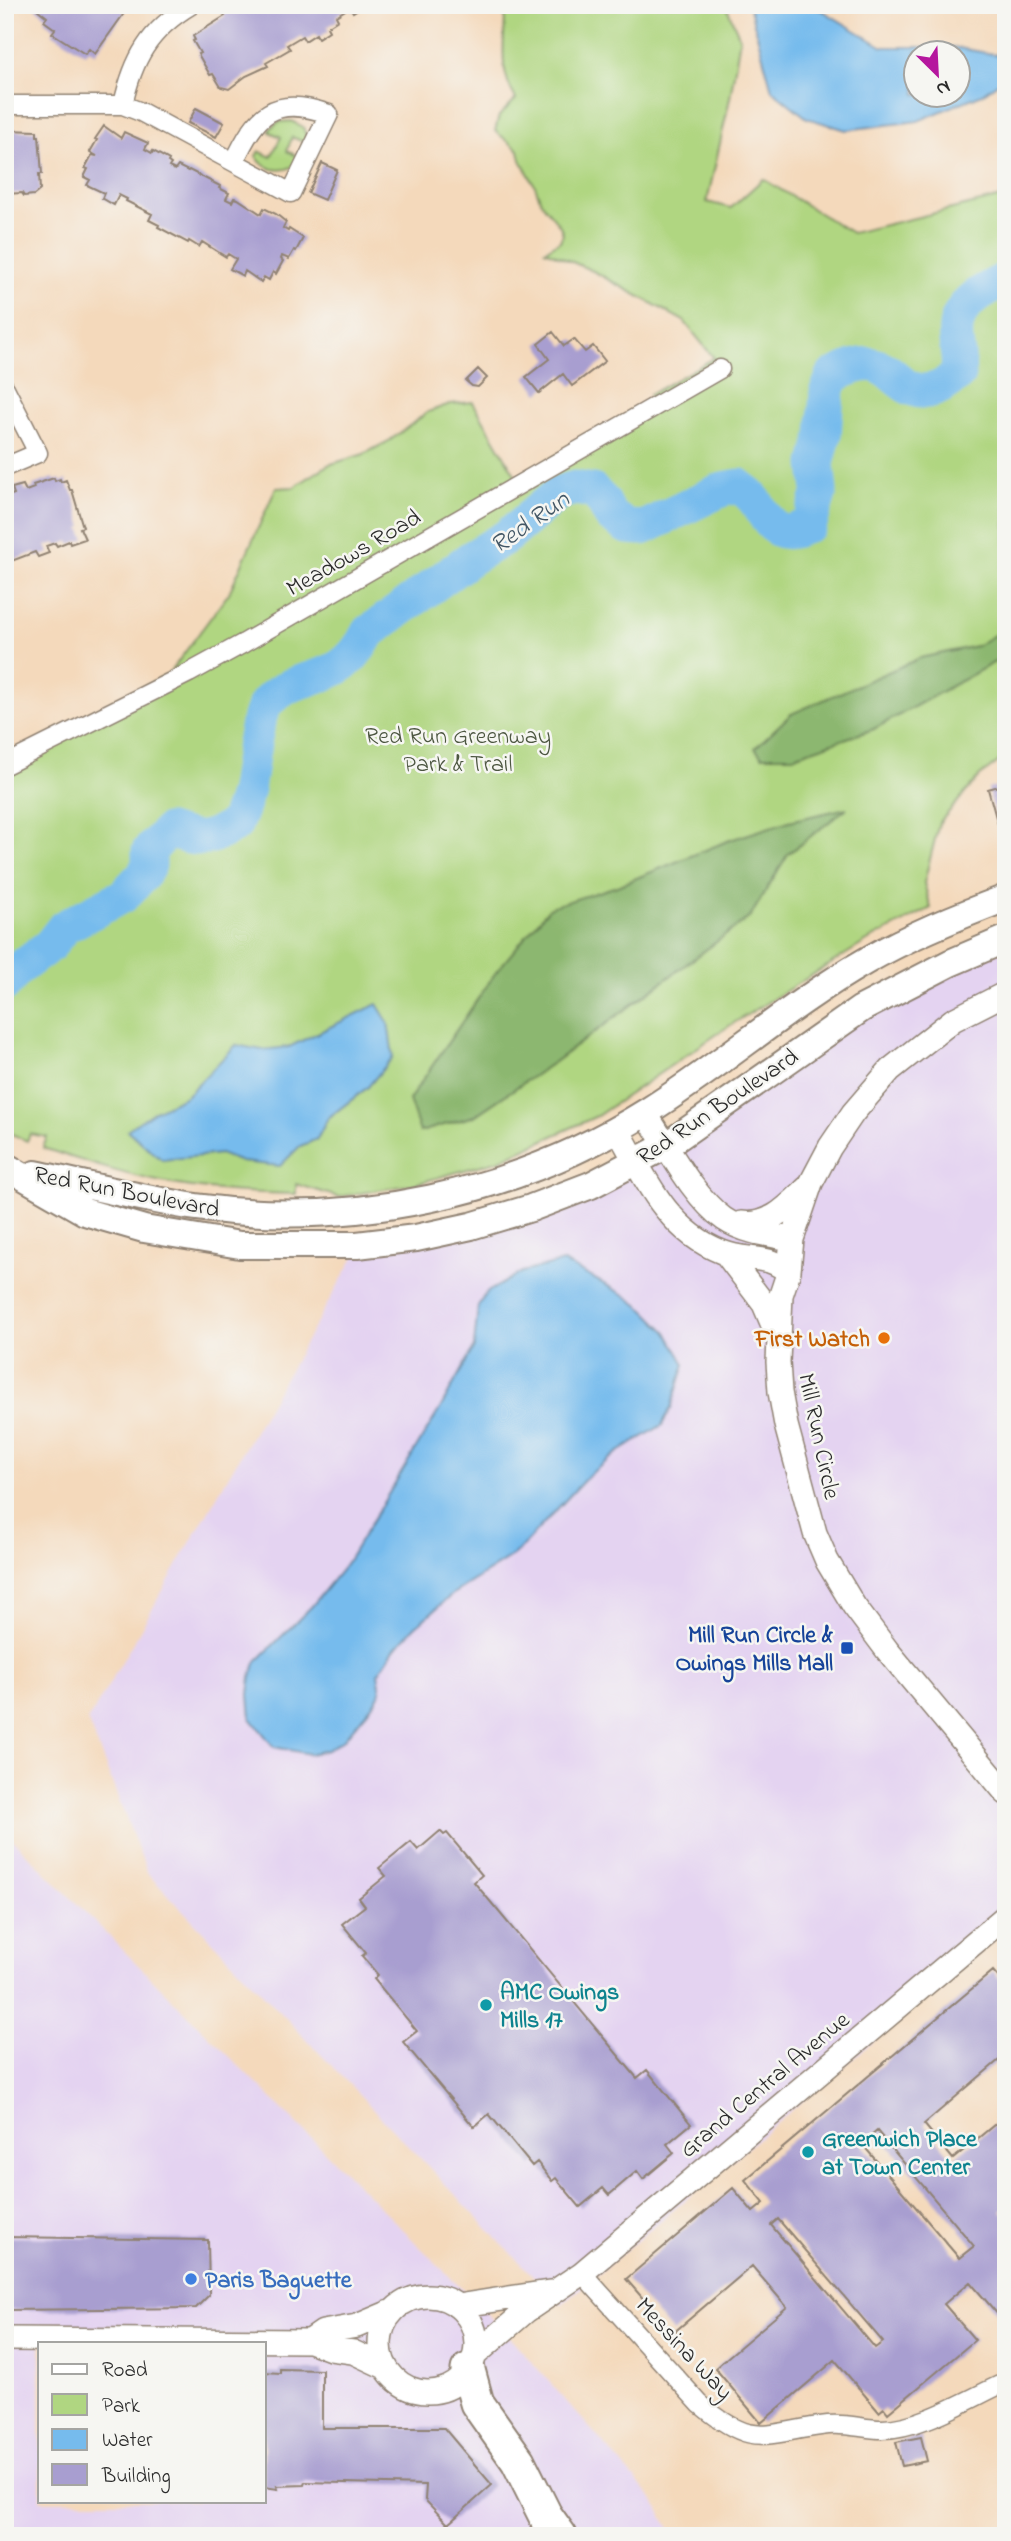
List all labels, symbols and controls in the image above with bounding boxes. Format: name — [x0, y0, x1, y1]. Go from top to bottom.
north arrow — [902, 38, 972, 108]
text: N — [931, 72, 954, 102]
water label: Red Run — [483, 482, 579, 565]
street label: Meadows Road — [280, 501, 429, 607]
park label: Red Run Greenway Park & Trail — [365, 720, 551, 783]
street label: Red Run Boulevard — [630, 1041, 807, 1175]
street label: Red Run Boulevard — [31, 1158, 223, 1229]
place label: First Watch — [754, 1323, 870, 1358]
marker: First Watch — [876, 1330, 892, 1346]
street label: Mill Run Circle — [787, 1370, 848, 1503]
place label: Mill Run Circle & Owings Mills Mall — [676, 1619, 833, 1683]
marker: Mill Run Circle & Owings Mills Mall — [839, 1640, 855, 1656]
place label: AMC Owings Mills 17 — [500, 1976, 619, 2039]
marker: AMC Owings Mills 17 — [478, 1997, 494, 2013]
street label: Grand Central Avenue — [673, 2004, 859, 2168]
place label: Greenwich Place at Town Center — [822, 2123, 978, 2186]
marker: Greenwich Place at Town Center — [800, 2144, 816, 2160]
place label: Paris Baguette — [205, 2264, 353, 2300]
marker: Paris Baguette — [183, 2271, 199, 2287]
street label: Messina Way — [625, 2290, 740, 2410]
legend — [38, 2342, 266, 2502]
text: Road — [102, 2356, 148, 2386]
text: Park — [102, 2392, 141, 2422]
text: Water — [102, 2426, 153, 2456]
text: Building — [101, 2462, 171, 2494]

